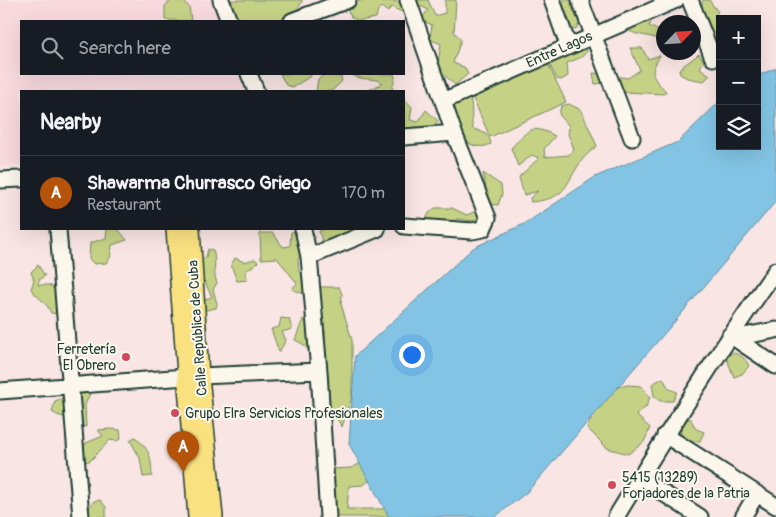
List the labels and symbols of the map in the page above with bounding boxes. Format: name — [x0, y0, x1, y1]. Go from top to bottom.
north arrow — [656, 15, 701, 60]
street label: Entre Lagos — [524, 27, 596, 72]
street label: Calle República de Cuba — [184, 260, 211, 396]
place label: Ferretería El Obrero — [57, 341, 116, 374]
your location — [399, 342, 425, 368]
marker: Ferretería El Obrero — [120, 351, 132, 363]
place label: Grupo Elra Servicios Profesionales — [185, 405, 383, 422]
marker: Grupo Elra Servicios Profesionales — [169, 407, 181, 419]
pin: A — [167, 431, 199, 472]
place label: 5415 (13289) Forjadores de la Patria — [622, 469, 750, 502]
marker: 5415 (13289) Forjadores de la Patria — [606, 479, 618, 491]

